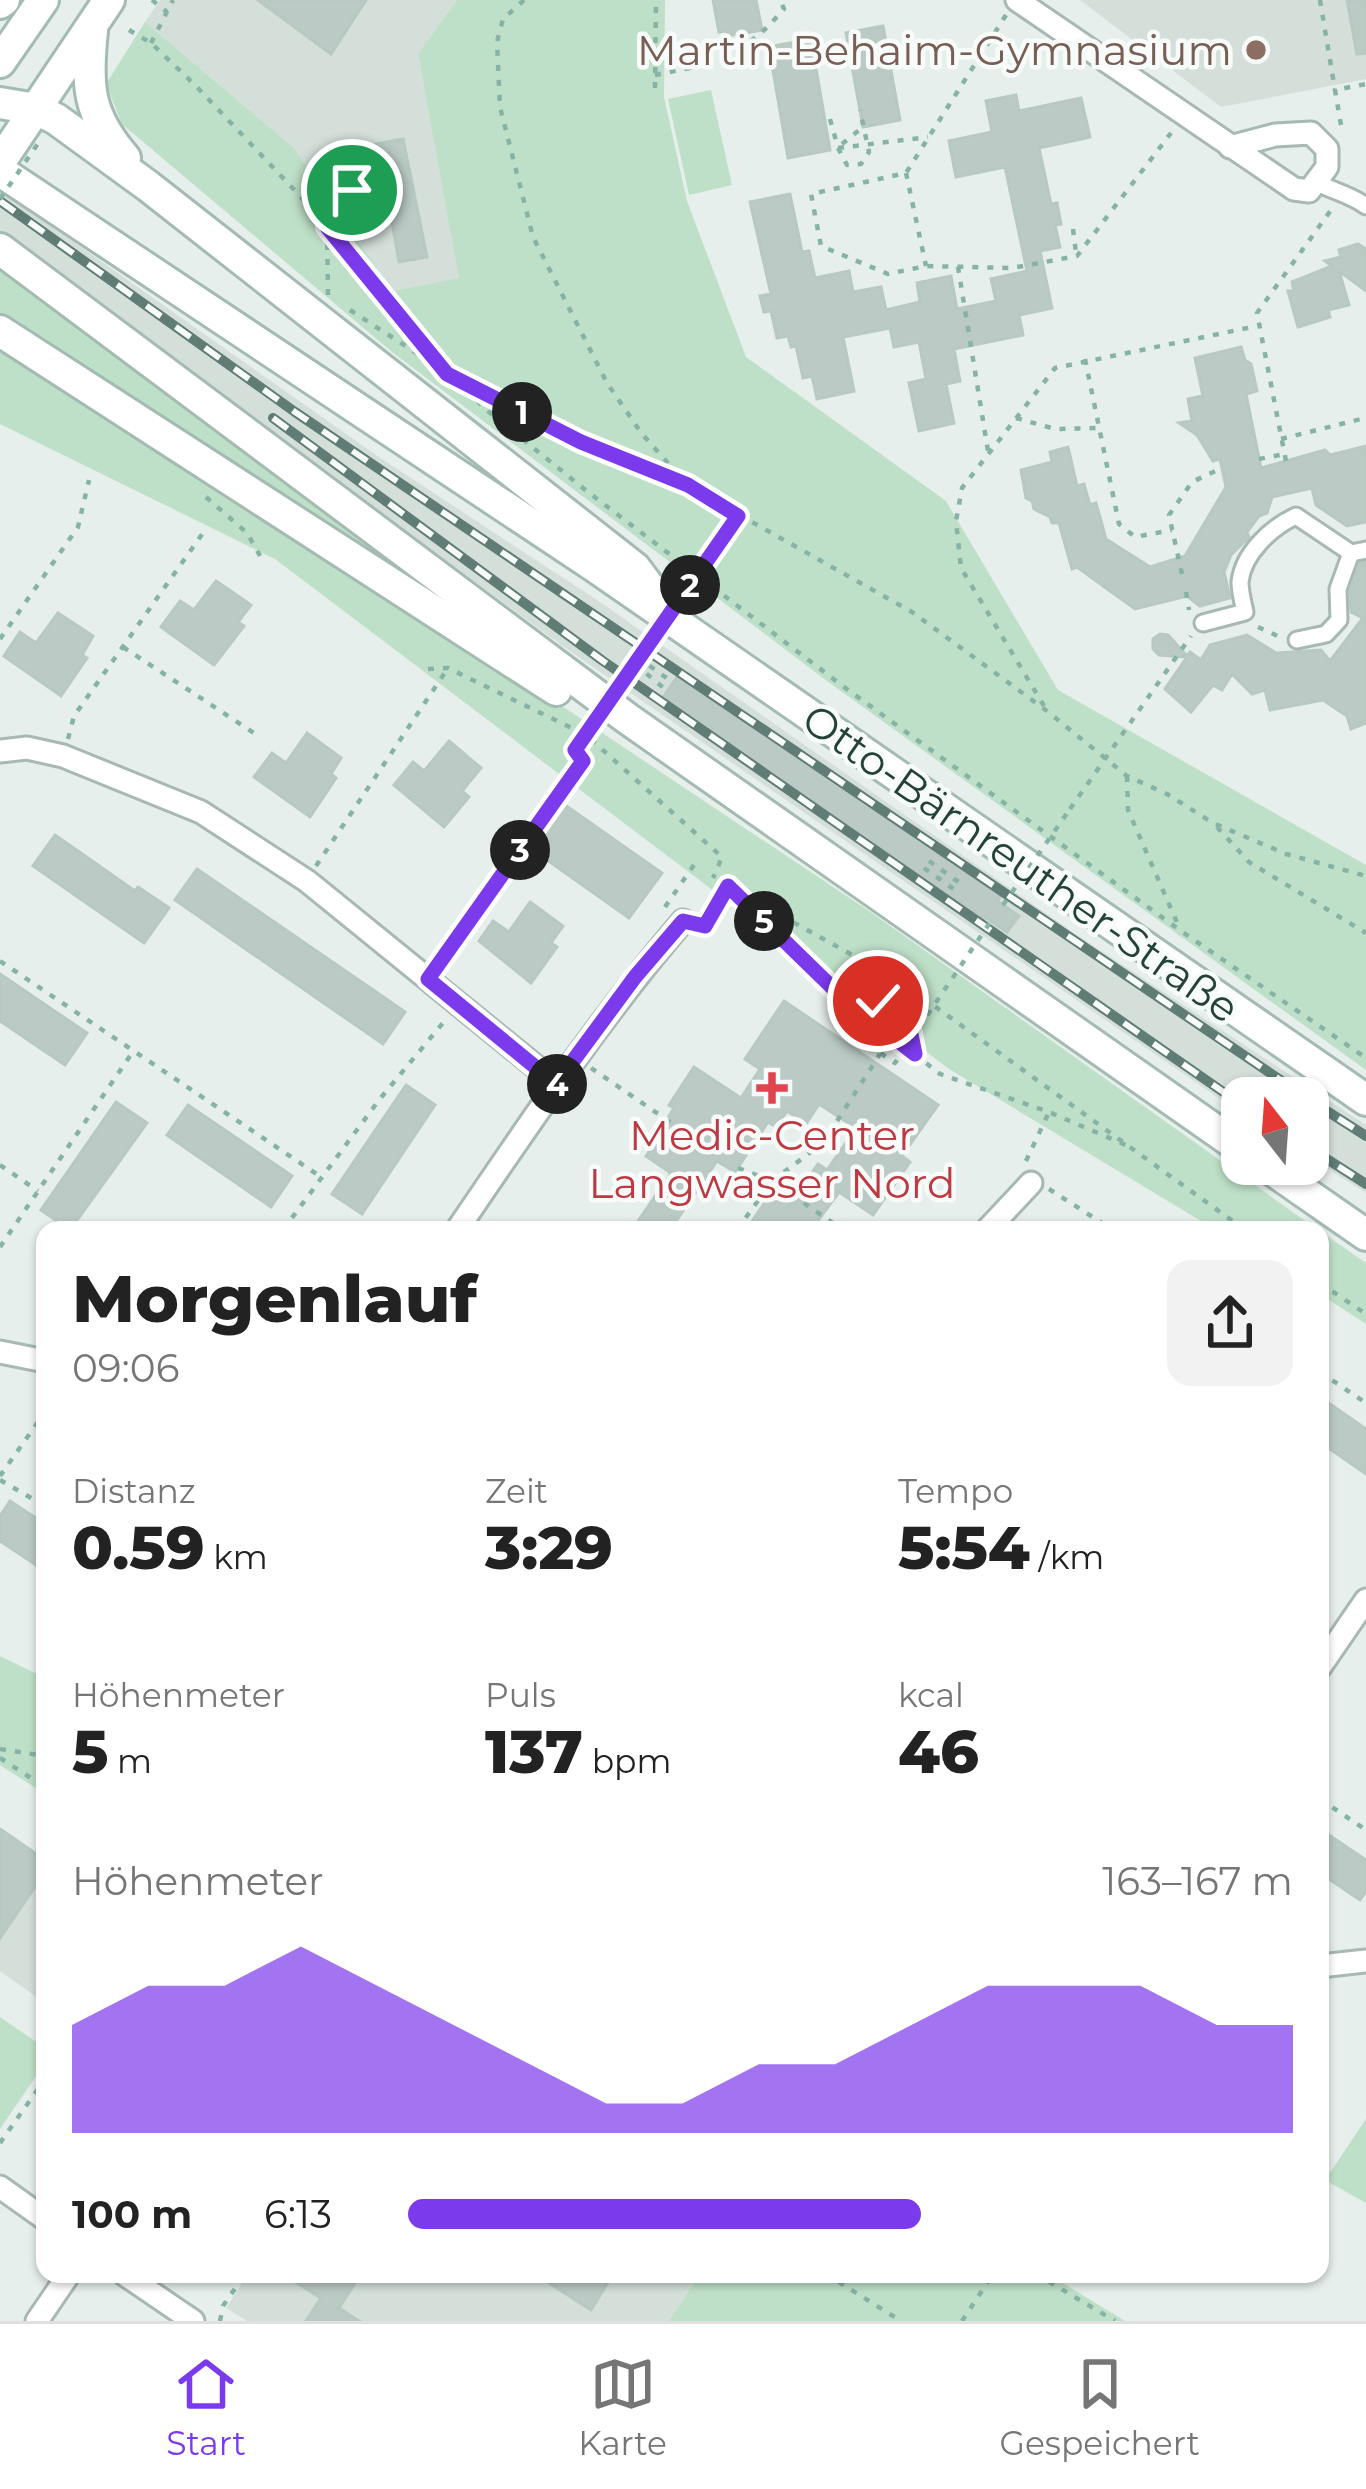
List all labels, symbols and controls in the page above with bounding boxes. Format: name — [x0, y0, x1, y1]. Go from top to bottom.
place label: Martin-Behaim-Gymnasium — [637, 24, 1232, 76]
marker: Martin-Behaim-Gymnasium — [1243, 37, 1269, 63]
pin — [301, 139, 403, 241]
icon: arrive — [319, 157, 385, 223]
pin: 1 — [492, 382, 552, 442]
text: 1 — [516, 392, 528, 432]
pin: 2 — [660, 555, 720, 615]
text: 2 — [680, 565, 700, 605]
street label: Otto-Bärnreuther-Straße — [793, 692, 1249, 1034]
pin: 3 — [490, 820, 550, 880]
text: 3 — [510, 830, 530, 870]
pin: 5 — [734, 891, 794, 951]
text: 5 — [754, 901, 774, 941]
pin — [827, 950, 929, 1052]
icon: check — [845, 968, 911, 1034]
pin: 4 — [527, 1054, 587, 1114]
text: 4 — [546, 1064, 568, 1104]
marker: Medic-Center Langwasser Nord — [756, 1072, 788, 1104]
north arrow — [1221, 1077, 1329, 1185]
map controls — [1221, 1077, 1329, 1185]
place label: Medic-Center Langwasser Nord — [588, 1109, 956, 1209]
text: Morgenlauf — [72, 1258, 477, 1339]
button: share — [1167, 1260, 1293, 1386]
text: 09:06 — [72, 1344, 179, 1392]
text: Distanz — [72, 1471, 196, 1511]
text: Zeit — [485, 1471, 548, 1511]
text: Tempo — [898, 1471, 1013, 1511]
text: 0.59 — [72, 1511, 205, 1584]
text: 3:29 — [485, 1511, 613, 1584]
text: 5:54 — [898, 1511, 1030, 1584]
text: km — [205, 1537, 268, 1577]
text: /km — [1030, 1537, 1104, 1577]
text: Höhenmeter — [72, 1675, 285, 1715]
text: Puls — [485, 1675, 556, 1715]
text: kcal — [898, 1675, 964, 1715]
text: 5 — [72, 1715, 108, 1788]
text: 137 — [485, 1715, 583, 1788]
text: 46 — [898, 1715, 979, 1788]
text: m — [108, 1741, 152, 1781]
text: bpm — [583, 1741, 671, 1781]
text: Höhenmeter — [72, 1857, 324, 1905]
text: 163–167 m — [1102, 1857, 1293, 1905]
text: 100 m — [72, 2190, 192, 2238]
text: 6:13 — [264, 2190, 332, 2238]
tab: Start — [166, 2351, 246, 2463]
tab: Karte — [578, 2351, 667, 2463]
tab: Gespeichert — [999, 2351, 1200, 2463]

